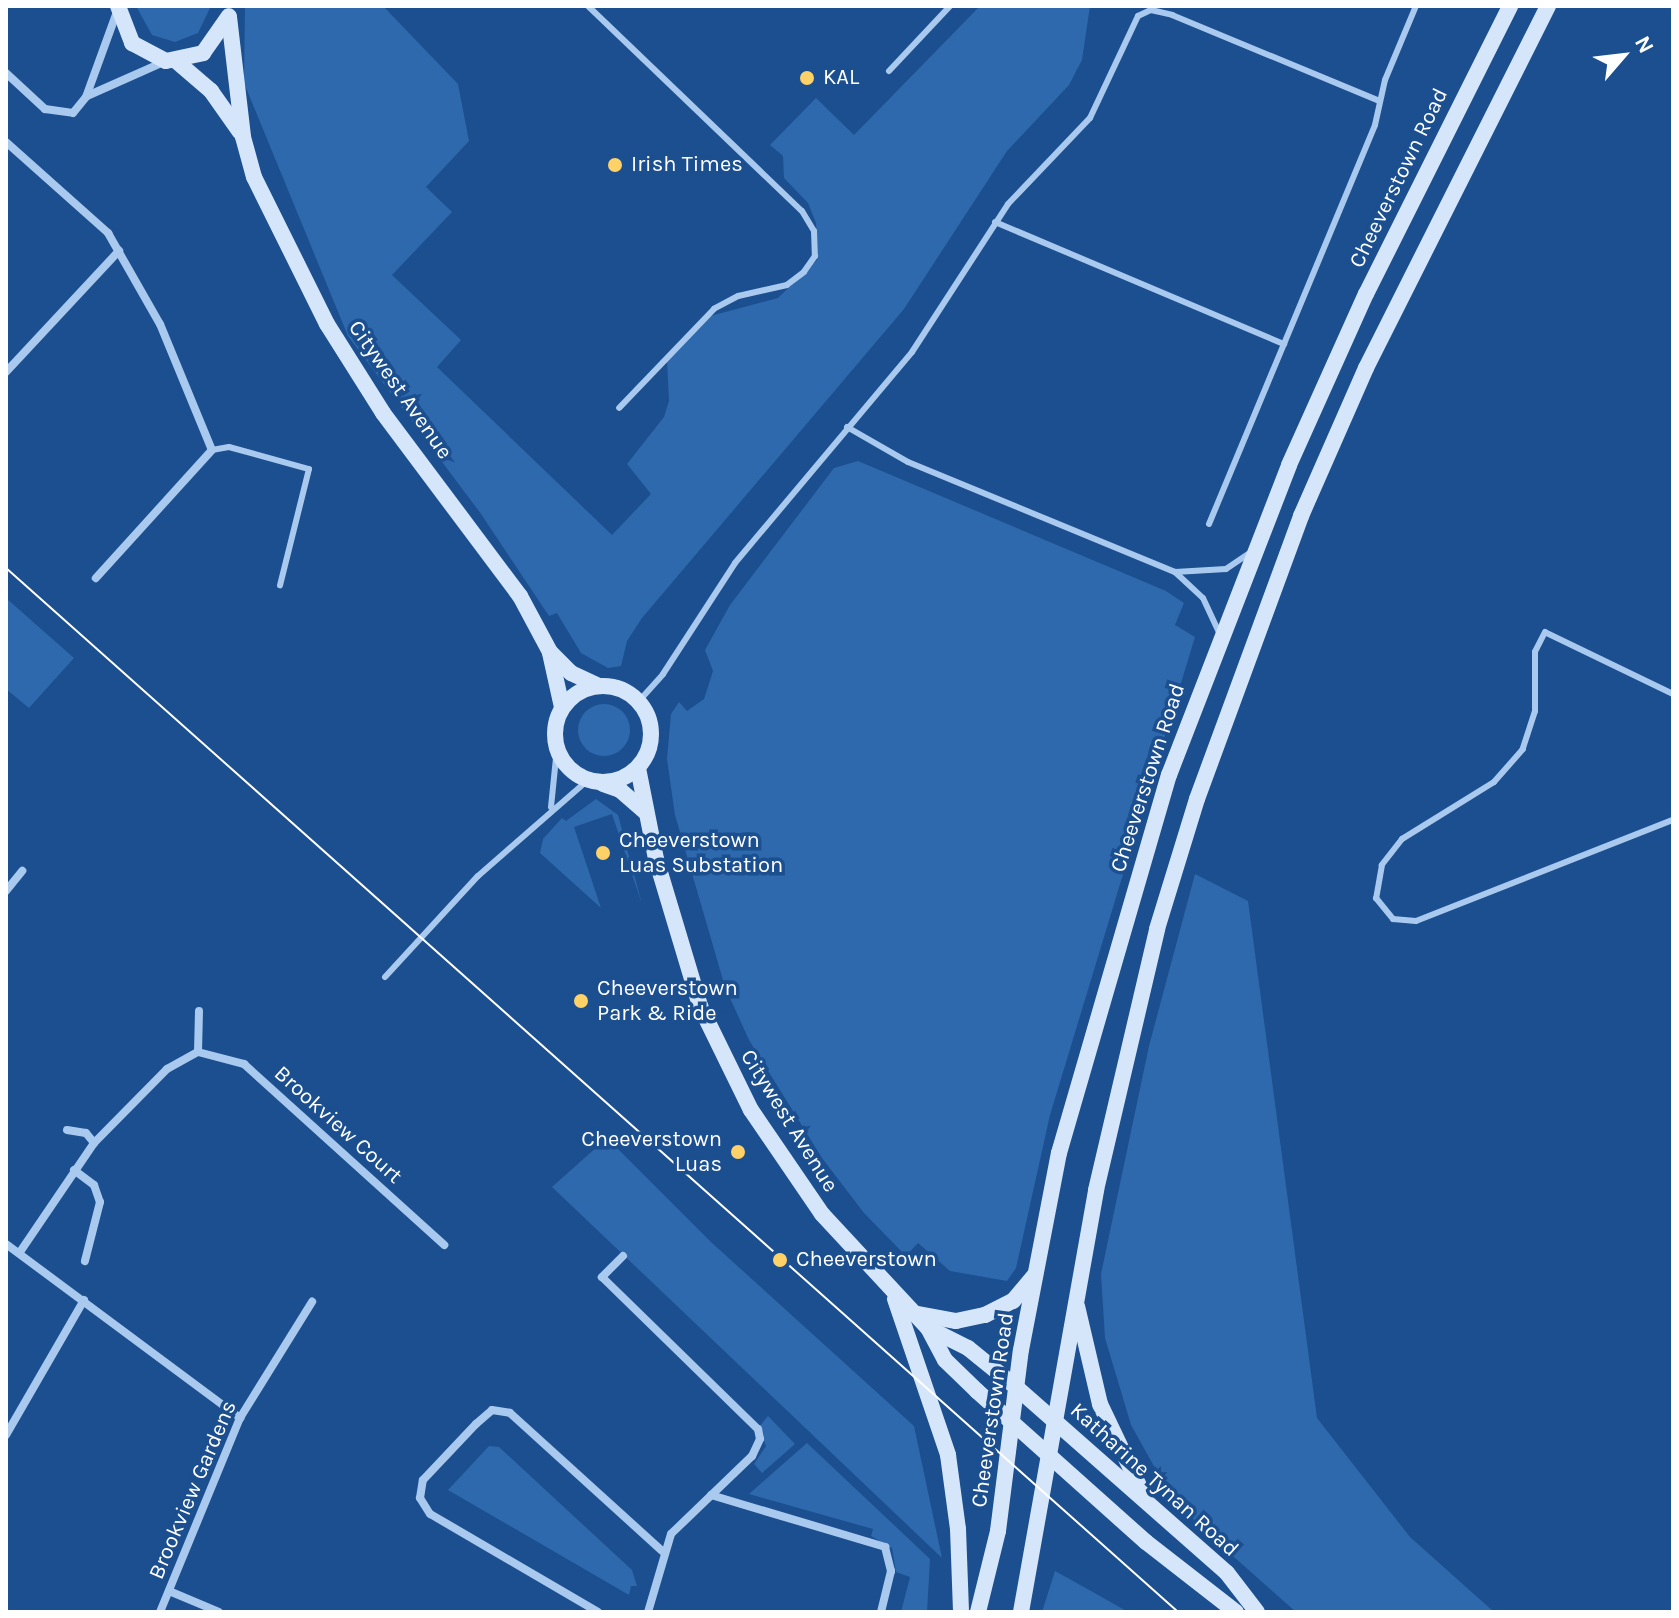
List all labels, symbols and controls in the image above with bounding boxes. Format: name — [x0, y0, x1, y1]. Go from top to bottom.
north arrow — [1583, 16, 1663, 96]
text: N — [1629, 32, 1659, 58]
place label: KAL — [823, 65, 859, 91]
marker: KAL — [798, 69, 816, 87]
street label: Cheeverstown Road — [1344, 84, 1454, 272]
place label: Irish Times — [631, 152, 743, 178]
marker: Irish Times — [606, 156, 624, 174]
street label: Citywest Avenue — [342, 316, 458, 464]
street label: Cheeverstown Road — [1105, 680, 1191, 876]
place label: Cheeverstown Luas Substation — [619, 827, 783, 878]
marker: Cheeverstown Luas Substation — [594, 844, 612, 862]
place label: Cheeverstown Park & Ride — [597, 975, 738, 1026]
marker: Cheeverstown Park & Ride — [572, 992, 590, 1010]
street label: Citywest Avenue — [735, 1045, 843, 1197]
street label: Brookview Court — [269, 1061, 407, 1189]
place label: Cheeverstown Luas — [581, 1126, 722, 1178]
marker: Cheeverstown Luas — [729, 1143, 747, 1161]
place label: Cheeverstown — [796, 1247, 937, 1273]
marker: Cheeverstown — [771, 1251, 789, 1269]
street label: Cheeverstown Road — [966, 1311, 1020, 1509]
street label: Brookview Gardens — [143, 1397, 243, 1583]
street label: Katharine Tynan Road — [1064, 1397, 1244, 1563]

